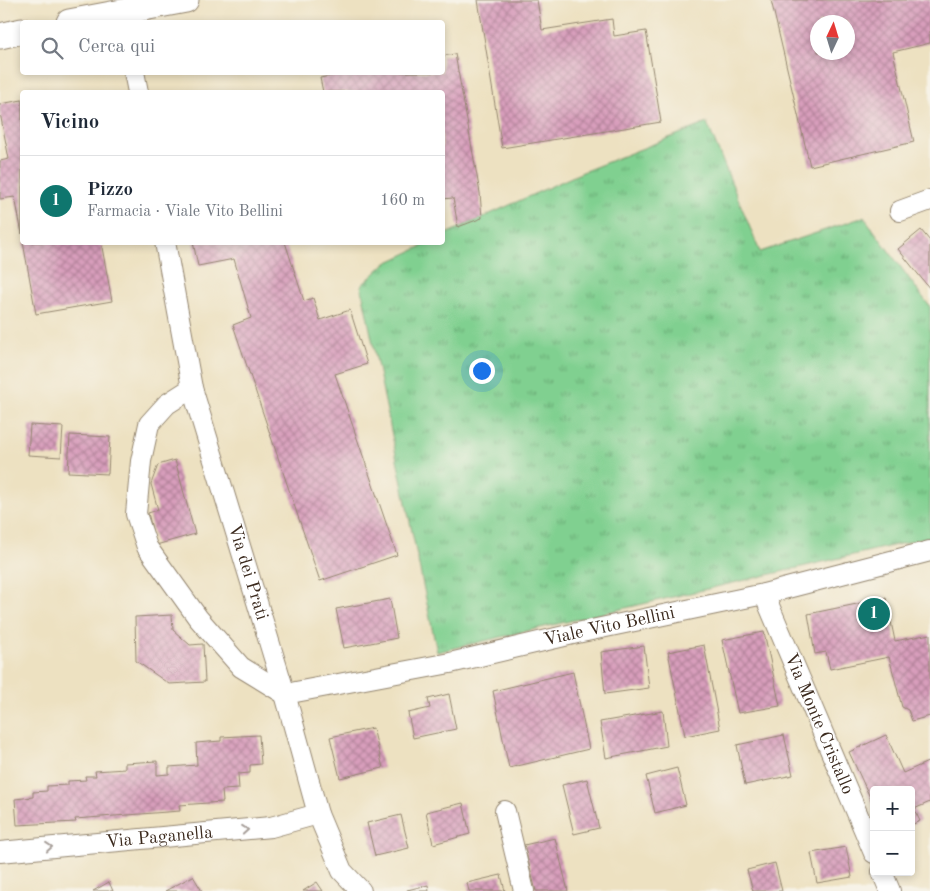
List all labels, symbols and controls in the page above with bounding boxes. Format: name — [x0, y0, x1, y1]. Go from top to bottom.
north arrow — [810, 15, 855, 60]
search box — [20, 20, 445, 75]
icon: search — [38, 34, 66, 62]
text: Cerca qui — [78, 38, 155, 57]
text: Vicino — [40, 112, 99, 133]
text: Pizzo — [87, 181, 133, 200]
text: 1 — [51, 193, 61, 209]
text: 160 m — [380, 193, 425, 209]
text: Farmacia · Viale Vito Bellini — [87, 204, 283, 220]
your location — [469, 358, 495, 384]
street label: Via dei Prati — [225, 522, 271, 622]
pin: 1 — [858, 595, 890, 633]
street label: Viale Vito Bellini — [542, 604, 676, 650]
street label: Via Monte Cristallo — [781, 651, 857, 797]
map controls — [870, 786, 915, 876]
button: + — [870, 786, 915, 831]
street label: Via Paganella — [105, 823, 214, 851]
one-way arrow — [242, 824, 250, 835]
button: − — [870, 831, 915, 876]
one-way arrow — [45, 842, 53, 853]

